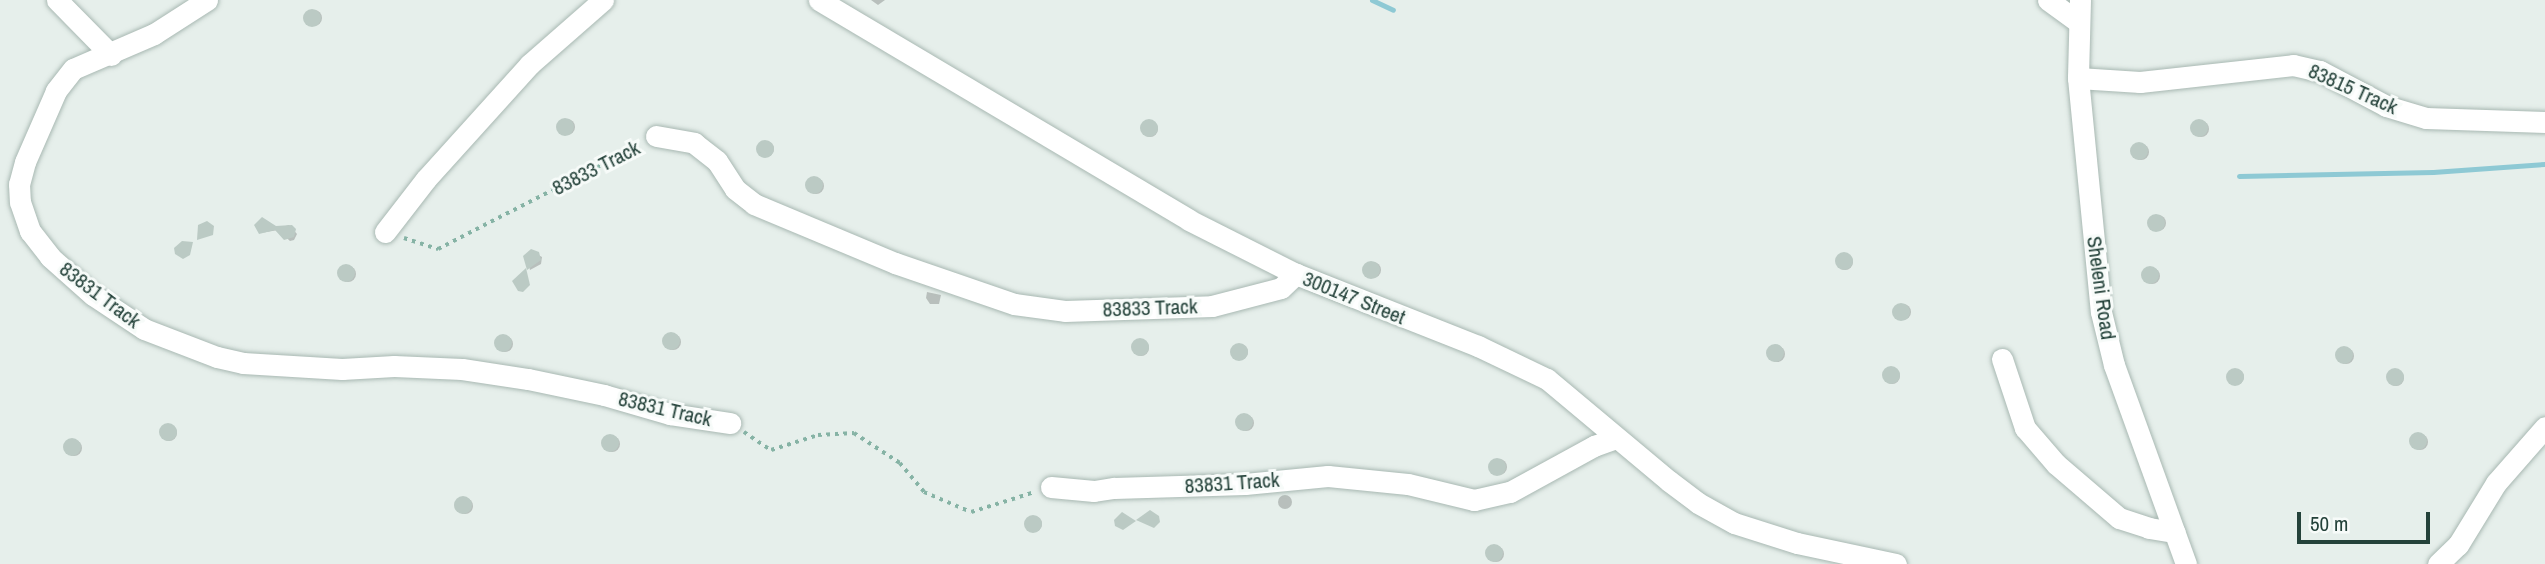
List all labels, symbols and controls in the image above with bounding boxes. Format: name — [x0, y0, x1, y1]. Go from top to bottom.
street label: 83815 Track — [2304, 58, 2402, 120]
street label: 83833 Track — [548, 135, 644, 201]
street label: Sheleni Road — [2081, 235, 2121, 341]
street label: 83831 Track — [54, 256, 146, 334]
street label: 300147 Street — [1299, 266, 1409, 330]
street label: 83833 Track — [1102, 294, 1198, 322]
street label: 83831 Track — [616, 386, 714, 432]
street label: 83831 Track — [1184, 467, 1280, 499]
scale bar — [2300, 498, 2433, 542]
text: 50 m — [2310, 509, 2348, 538]

